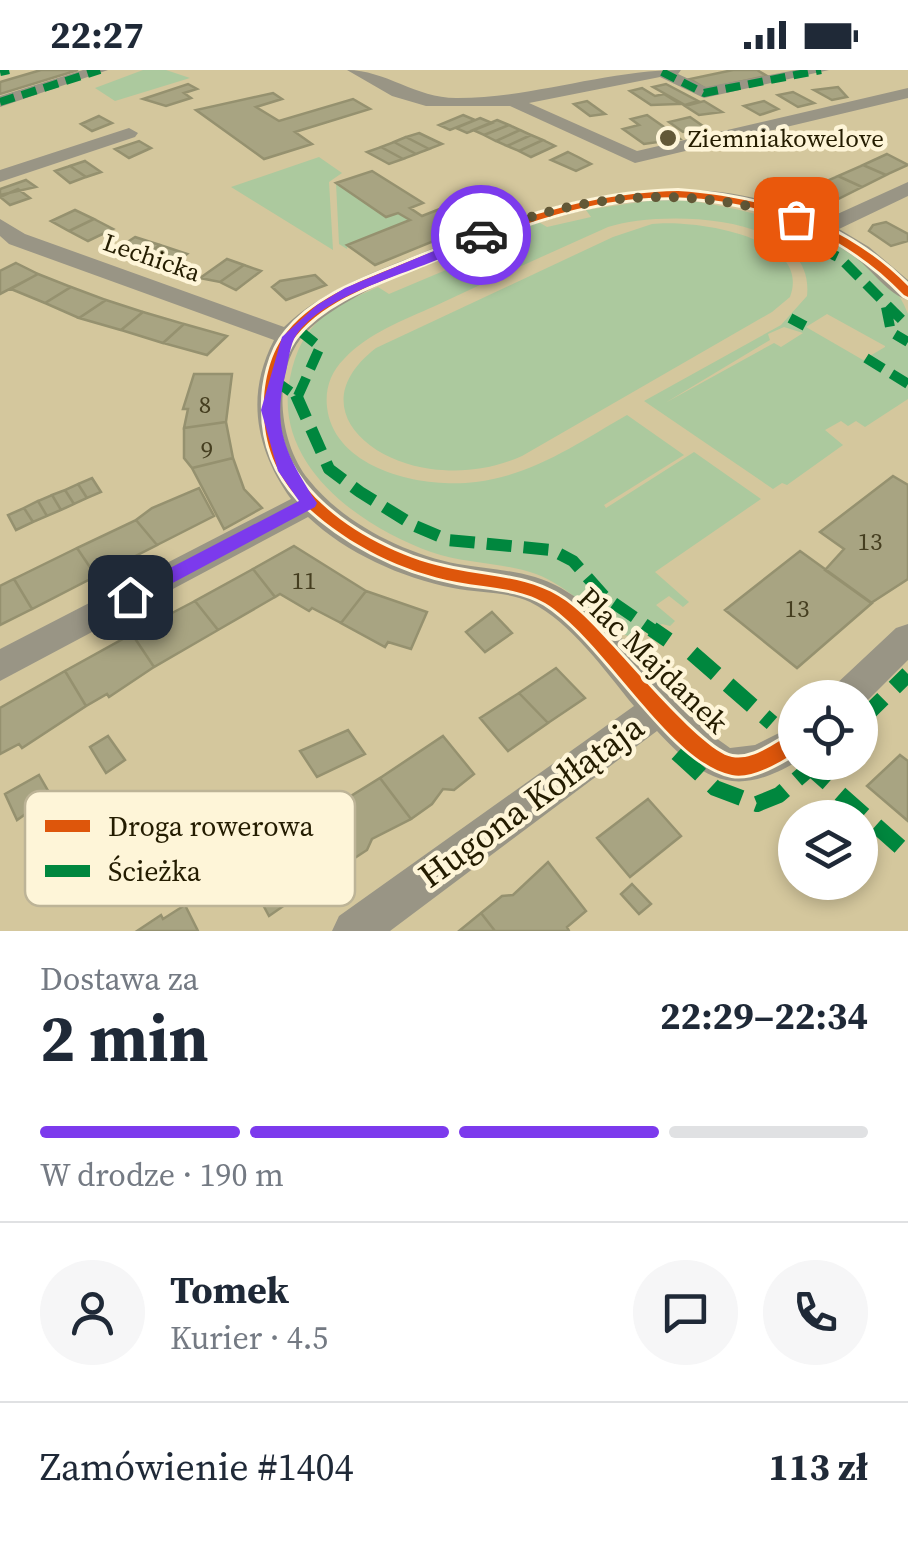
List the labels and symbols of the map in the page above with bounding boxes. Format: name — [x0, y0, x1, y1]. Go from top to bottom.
place label: Ziemniakowelove — [688, 121, 884, 155]
marker: Ziemniakowelove — [657, 127, 679, 149]
pin — [754, 177, 839, 262]
courier — [431, 185, 531, 285]
street label: Lechicka — [99, 225, 205, 290]
house number: 8 — [199, 387, 211, 421]
house number: 9 — [201, 432, 213, 466]
house number: 13 — [857, 524, 883, 558]
pin — [88, 555, 173, 640]
house number: 11 — [291, 563, 317, 597]
street label: Plac Majdanek — [569, 578, 738, 743]
house number: 13 — [784, 591, 810, 625]
street label: Hugona Kołłątaja — [409, 703, 654, 899]
legend — [25, 791, 355, 906]
text: Droga rowerowa — [108, 807, 314, 845]
text: Ścieżka — [108, 852, 202, 890]

